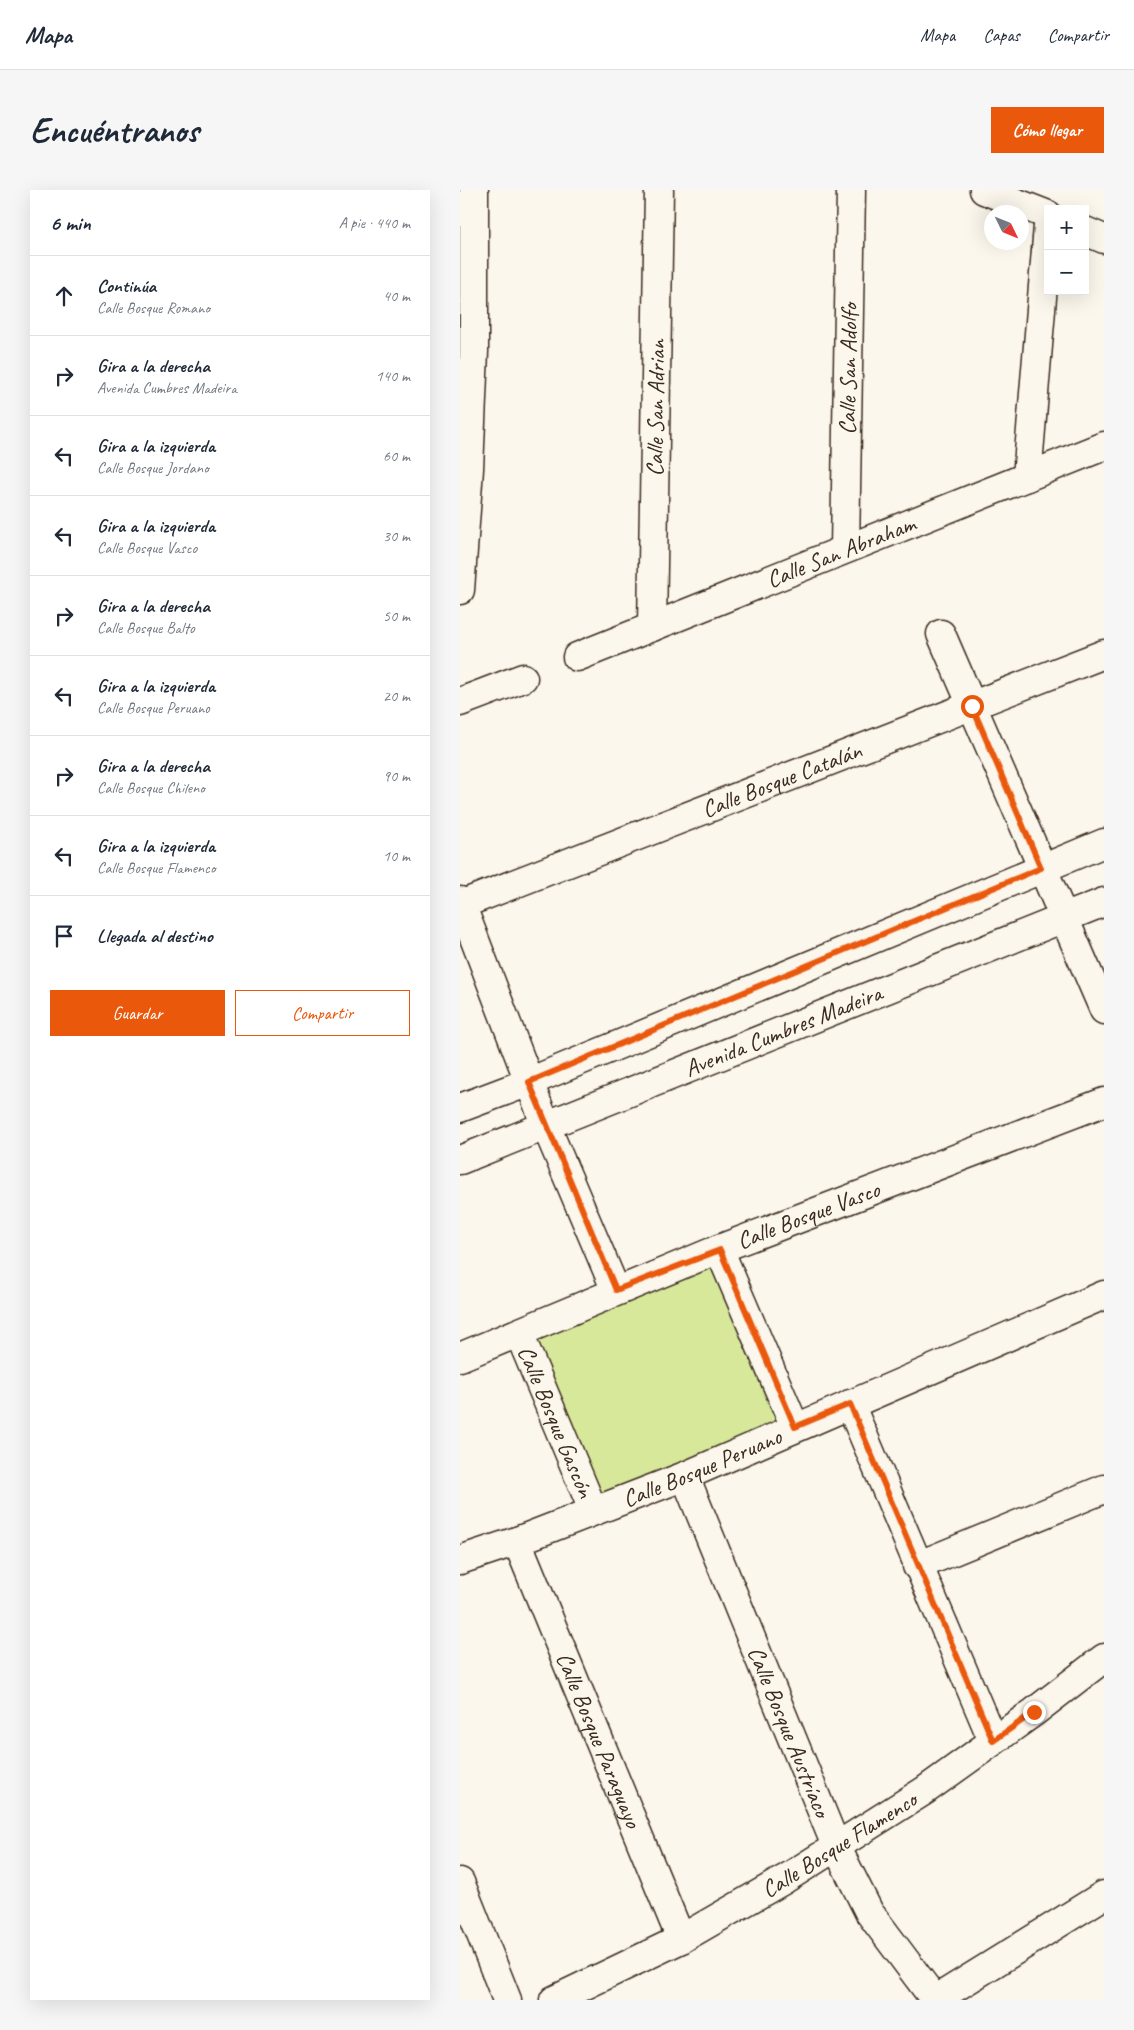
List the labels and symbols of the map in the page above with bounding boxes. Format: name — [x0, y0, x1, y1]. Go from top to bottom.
north arrow — [984, 205, 1029, 250]
street label: Calle San Adolfo — [832, 301, 864, 435]
street label: Calle San Adrian — [639, 338, 672, 477]
street label: Calle San Abraham — [762, 507, 922, 595]
route start — [961, 695, 984, 718]
street label: Calle Bosque Catalán — [697, 735, 867, 824]
street label: Avenida Cumbres Madeira — [680, 977, 888, 1084]
street label: Calle Bosque Vasco — [733, 1174, 885, 1256]
street label: Calle Bosque Gascón — [511, 1341, 602, 1503]
street label: Calle Bosque Peruano — [618, 1421, 787, 1514]
street label: Calle Bosque Austríaco — [741, 1642, 838, 1824]
street label: Calle Bosque Paraguayo — [549, 1648, 649, 1833]
route end — [1023, 1701, 1046, 1724]
street label: Calle Bosque Flamenco — [756, 1783, 924, 1904]

